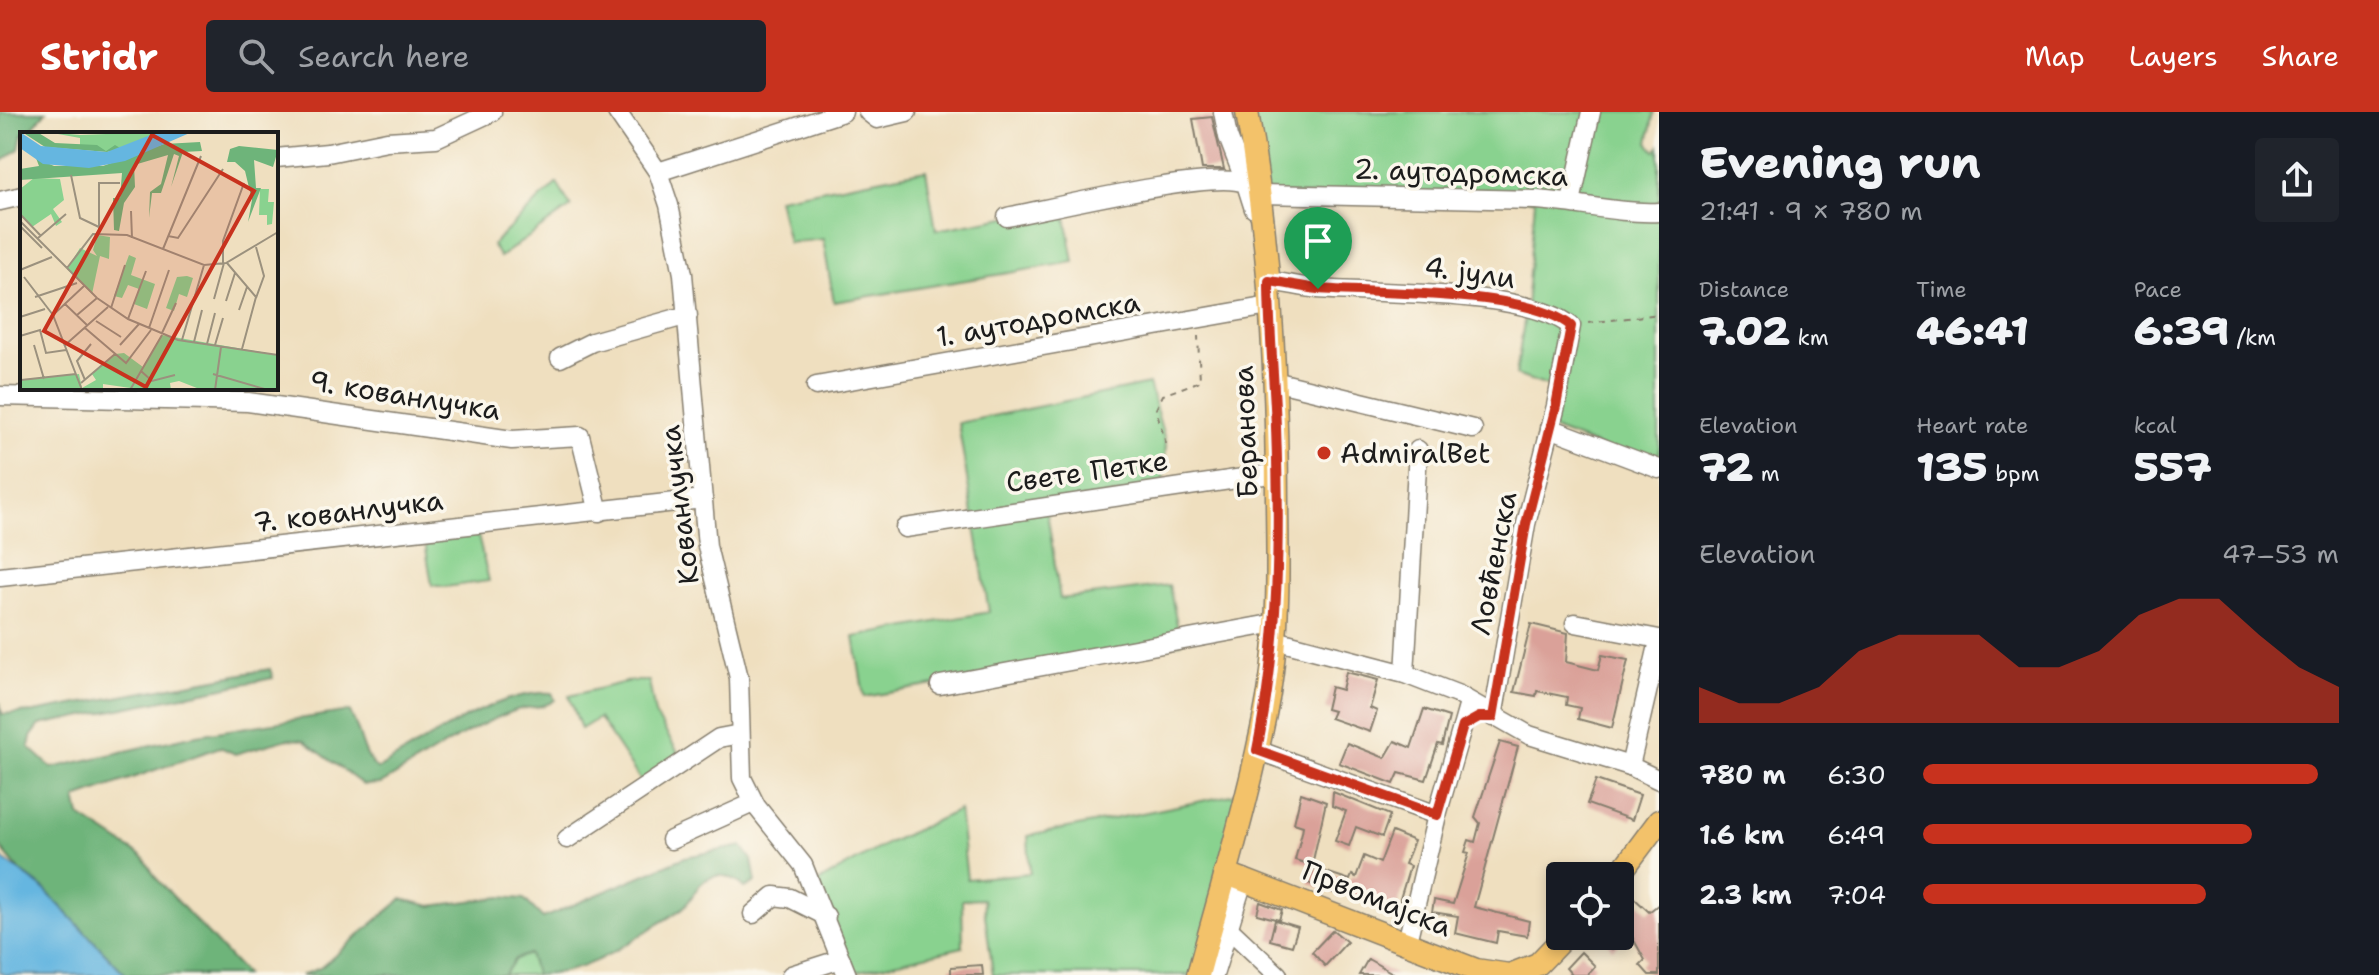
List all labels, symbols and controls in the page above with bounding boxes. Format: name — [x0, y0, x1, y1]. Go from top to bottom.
search box — [206, 20, 766, 92]
text: Stridr — [40, 31, 158, 82]
icon: search — [234, 34, 278, 78]
text: Search here — [298, 36, 469, 77]
text: Map — [2025, 37, 2085, 75]
text: Layers — [2129, 37, 2218, 75]
text: Share — [2262, 37, 2339, 75]
inset map — [20, 132, 278, 390]
text: Evening run — [1699, 133, 1981, 192]
button: share — [2255, 138, 2339, 222]
street label: 2. аутодромска — [1353, 149, 1569, 195]
text: 21:41 · 9 × 780 m — [1699, 193, 1923, 228]
pin — [1284, 207, 1352, 289]
icon: arrive — [1296, 219, 1340, 263]
street label: 4. јули — [1422, 247, 1518, 297]
text: Distance — [1699, 275, 1789, 304]
text: Time — [1916, 275, 1967, 304]
text: Pace — [2134, 275, 2182, 304]
street label: 1. аутодромска — [933, 282, 1143, 356]
text: 7.02 — [1699, 304, 1790, 358]
text: 46:41 — [1916, 304, 2029, 358]
text: 6:39 — [2134, 304, 2229, 358]
text: km — [1790, 323, 1829, 352]
text: /km — [2229, 323, 2276, 352]
street label: 9. кованлучка — [307, 361, 503, 429]
street label: Беранова — [1224, 365, 1266, 499]
text: Elevation — [1699, 411, 1797, 440]
text: Heart rate — [1916, 411, 2028, 440]
text: kcal — [2134, 411, 2176, 440]
street label: Кованлучка — [650, 423, 708, 587]
place label: AdmiralBet — [1340, 434, 1491, 472]
text: 72 — [1699, 440, 1753, 494]
text: 135 — [1916, 440, 1988, 494]
text: 557 — [2134, 440, 2212, 494]
street label: Свете Петке — [1004, 441, 1170, 501]
marker: AdmiralBet — [1315, 444, 1333, 462]
text: m — [1753, 459, 1780, 488]
text: bpm — [1988, 459, 2040, 488]
street label: 7. кованлучка — [251, 481, 445, 541]
street label: Ловћенска — [1461, 488, 1525, 638]
text: Elevation — [1699, 536, 1815, 571]
text: 47–53 m — [2222, 536, 2339, 571]
text: 780 m — [1699, 757, 1786, 792]
text: 6:30 — [1827, 757, 1886, 792]
text: 1.6 km — [1699, 817, 1784, 852]
text: 6:49 — [1827, 817, 1885, 852]
street label: Првомајска — [1297, 851, 1457, 945]
map controls — [1546, 862, 1634, 950]
button: locate — [1546, 862, 1634, 950]
text: 2.3 km — [1699, 877, 1792, 912]
text: 7:04 — [1827, 877, 1886, 912]

